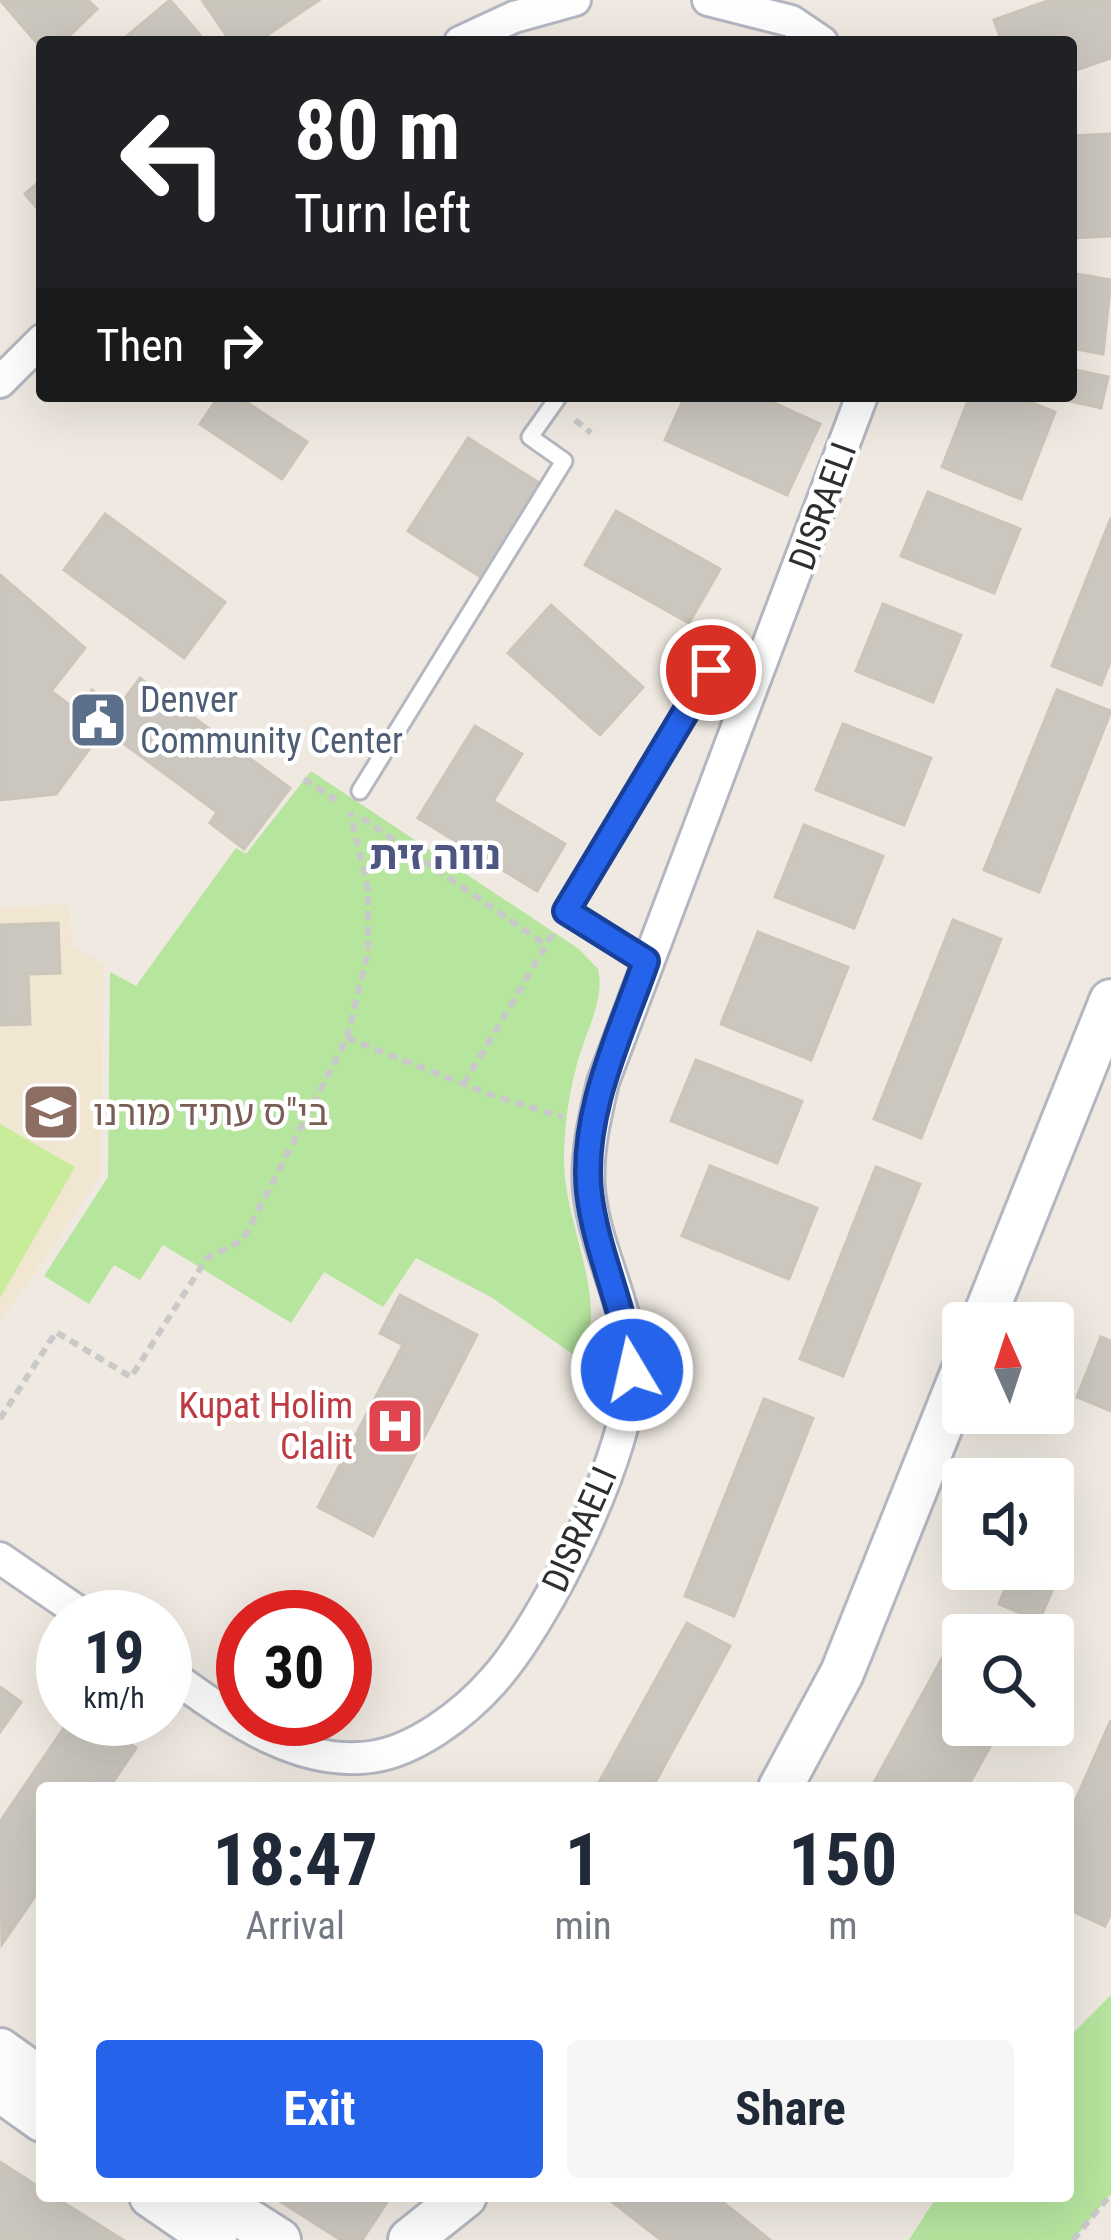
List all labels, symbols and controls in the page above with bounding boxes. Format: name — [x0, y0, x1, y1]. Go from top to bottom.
text: 80 m — [294, 81, 461, 180]
icon: left — [96, 84, 252, 240]
text: Turn left — [294, 182, 471, 245]
icon: right — [208, 312, 274, 378]
text: Then — [96, 319, 184, 372]
street label: DISRAELI — [781, 437, 865, 576]
pin — [660, 619, 762, 721]
icon: arrive — [678, 637, 744, 703]
place label: Denver Community Center — [140, 679, 403, 762]
public building icon: Denver Community Center — [67, 689, 129, 751]
district label: נווה זית — [369, 833, 501, 879]
school or university icon: בי"ס עתיד מורנו — [20, 1081, 82, 1143]
place label: בי"ס עתיד מורנו — [93, 1092, 329, 1134]
north arrow — [942, 1302, 1074, 1434]
map controls — [942, 1302, 1074, 1746]
position arrow — [569, 1307, 695, 1433]
place label: Kupat Holim Clalit — [178, 1385, 353, 1468]
hospital icon: Kupat Holim Clalit — [364, 1395, 426, 1457]
button: sound — [942, 1458, 1074, 1590]
street label: DISRAELI — [534, 1461, 626, 1598]
speed limit sign: 30 — [216, 1590, 372, 1746]
button: search — [942, 1614, 1074, 1746]
text: 19 — [84, 1617, 144, 1688]
text: km/h — [83, 1680, 145, 1715]
text: 18:47 — [213, 1818, 378, 1903]
text: 1 — [565, 1818, 601, 1903]
text: 150 — [788, 1818, 897, 1903]
text: Arrival — [246, 1903, 345, 1949]
text: min — [554, 1903, 612, 1949]
text: m — [828, 1903, 858, 1949]
button: Exit — [96, 2040, 543, 2178]
button: Share — [567, 2040, 1014, 2178]

